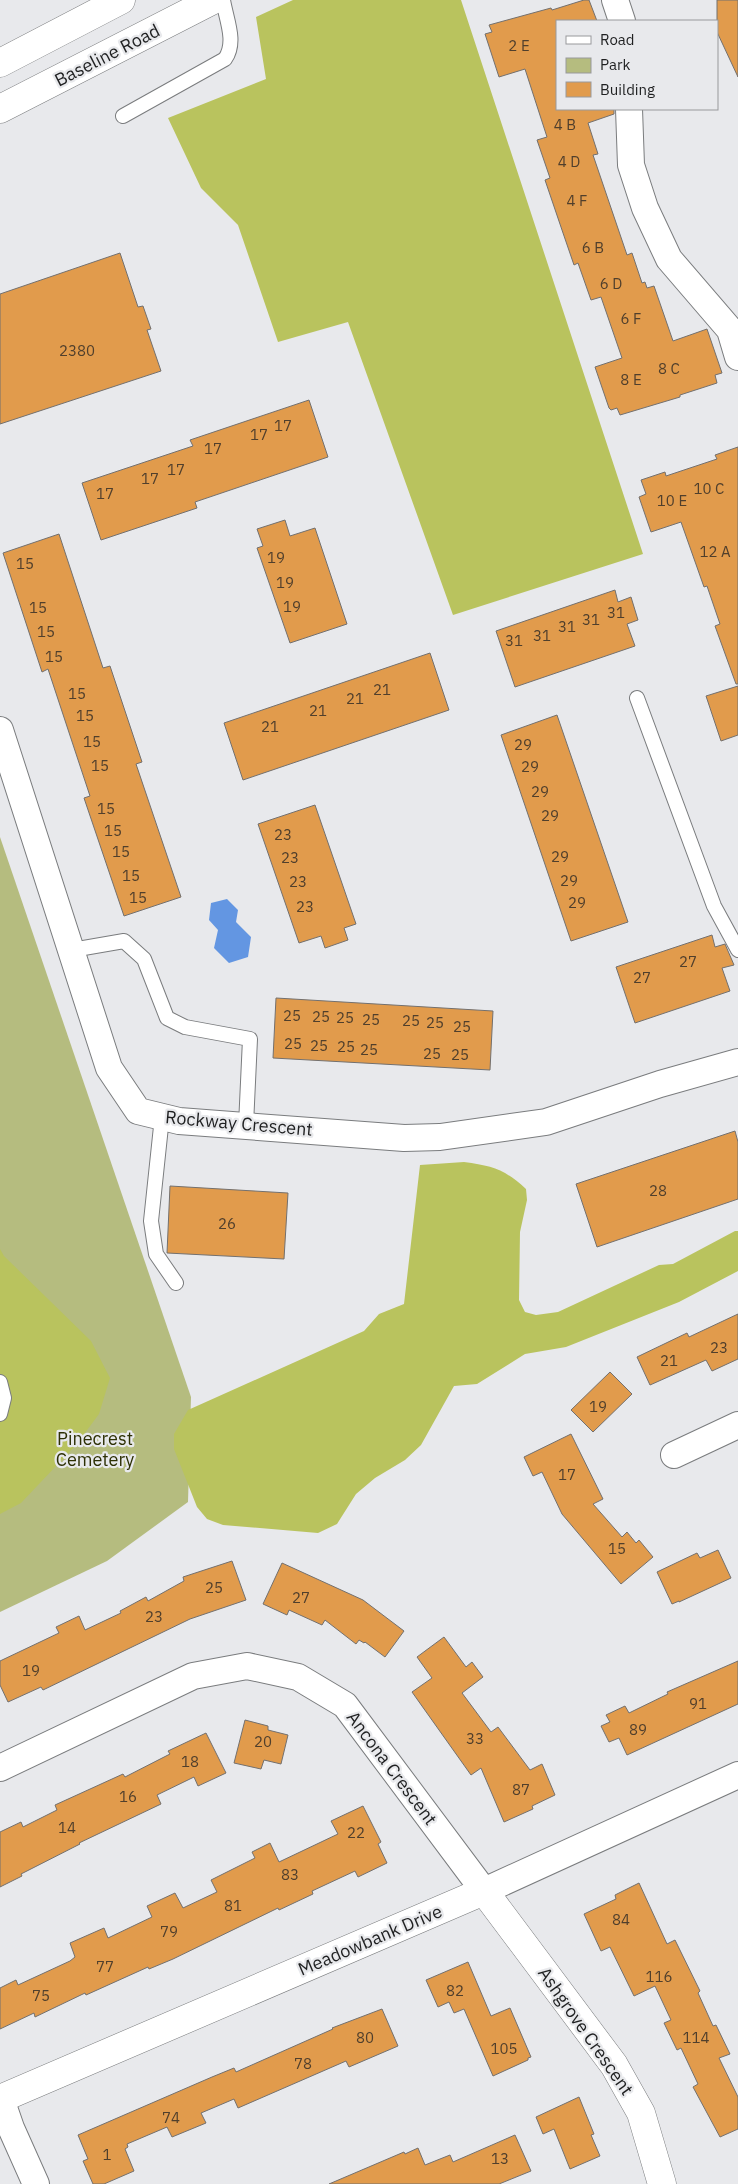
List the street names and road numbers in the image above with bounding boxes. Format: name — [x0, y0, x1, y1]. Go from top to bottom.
street label: Baseline Road — [50, 19, 164, 91]
street label: Rockway Crescent — [164, 1105, 314, 1141]
street label: Ancona Crescent — [342, 1707, 442, 1829]
street label: Meadowbank Drive — [295, 1899, 446, 1981]
street label: Ashgrove Crescent — [533, 1963, 639, 2099]

